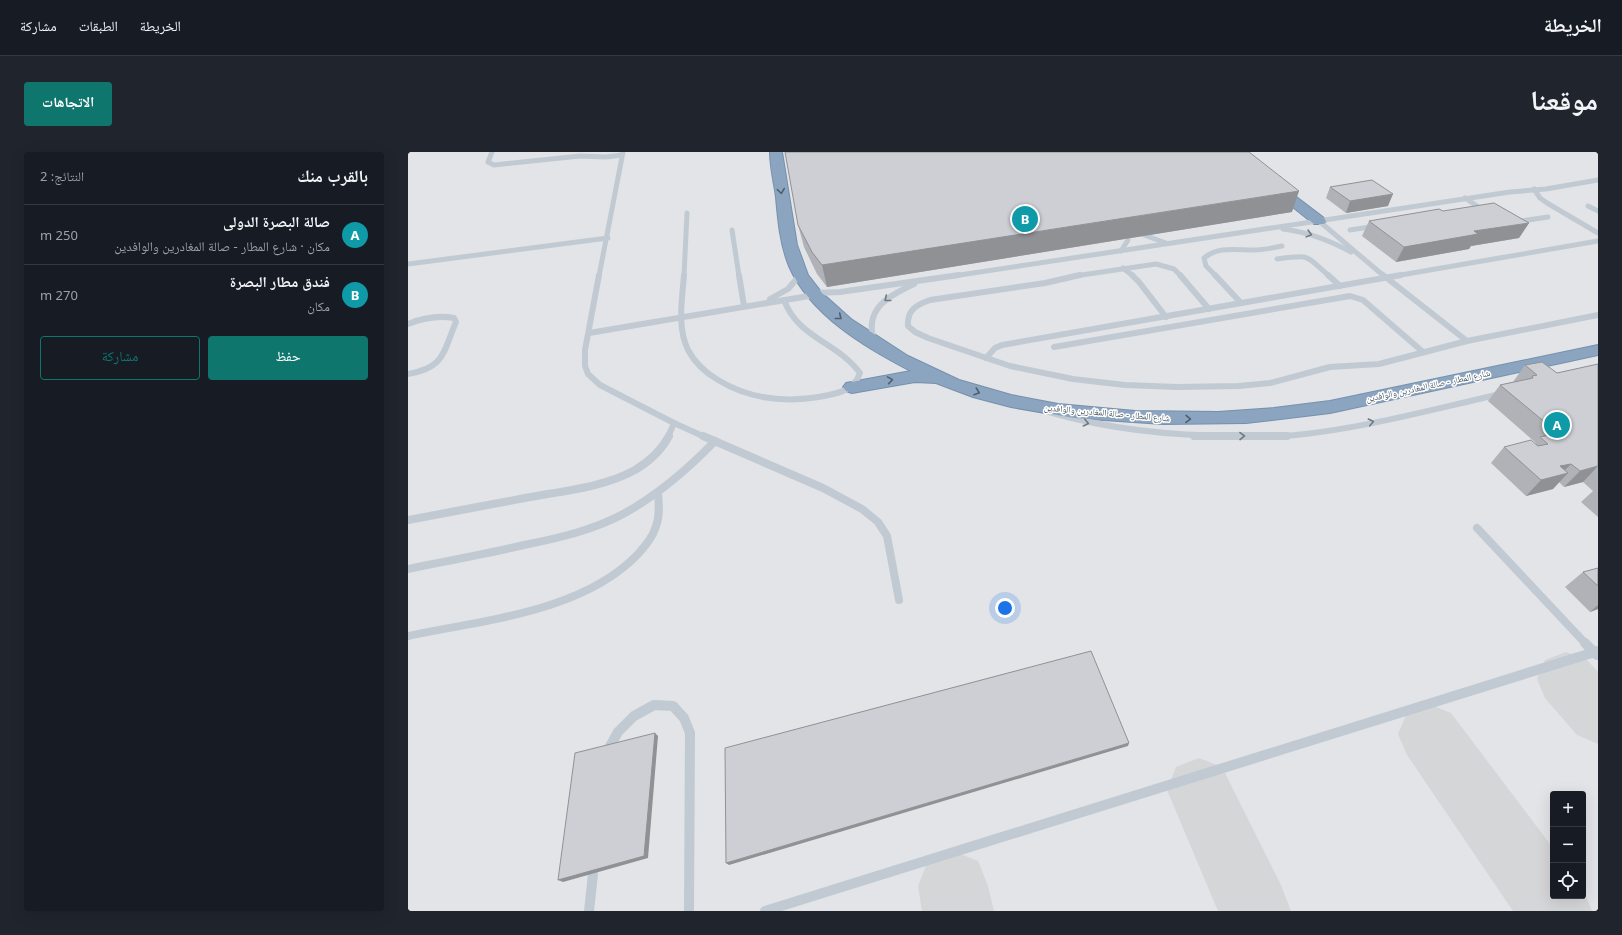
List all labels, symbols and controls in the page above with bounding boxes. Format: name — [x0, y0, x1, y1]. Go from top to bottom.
text: الخريطة — [1544, 12, 1602, 38]
text: مشاركة — [20, 16, 57, 35]
text: الطبقات — [79, 16, 118, 35]
text: الخريطة — [140, 16, 181, 35]
text: موقعنا — [1530, 80, 1598, 118]
button: الاتجاهات — [24, 82, 112, 126]
text: بالقرب منك — [297, 164, 368, 187]
text: النتائج: 2 — [40, 167, 84, 185]
one-way arrow — [776, 188, 785, 194]
pin: B — [1012, 204, 1038, 234]
text: صالة البصرة الدولى — [223, 211, 330, 231]
text: 250 m — [40, 226, 78, 244]
text: A — [351, 226, 360, 244]
one-way arrow — [1305, 229, 1312, 238]
text: مكان · شارع المطار - صالة المغادرين والوافدين — [114, 237, 330, 255]
text: فندق مطار البصرة — [230, 271, 330, 291]
text: 270 m — [40, 286, 78, 304]
text: B — [351, 286, 359, 304]
one-way arrow — [885, 295, 892, 302]
text: مكان — [307, 297, 330, 315]
one-way arrow — [834, 313, 841, 320]
button: مشاركة — [40, 336, 200, 380]
button: حفظ — [208, 336, 368, 380]
street label: شارع المطار - صالة المغادرين والوافدين — [1365, 366, 1491, 405]
one-way arrow — [887, 376, 893, 384]
one-way arrow — [973, 387, 980, 396]
street label: شارع المطار - صالة المغادرين والوافدين — [1043, 401, 1171, 424]
pin: A — [1544, 410, 1570, 440]
one-way arrow — [1185, 415, 1191, 423]
one-way arrow — [1082, 418, 1089, 427]
one-way arrow — [1368, 419, 1375, 427]
one-way arrow — [1239, 432, 1245, 440]
your location — [995, 598, 1015, 618]
map controls — [1550, 791, 1586, 899]
button: + — [1550, 791, 1586, 827]
button: − — [1550, 827, 1586, 863]
button: locate — [1550, 863, 1586, 899]

